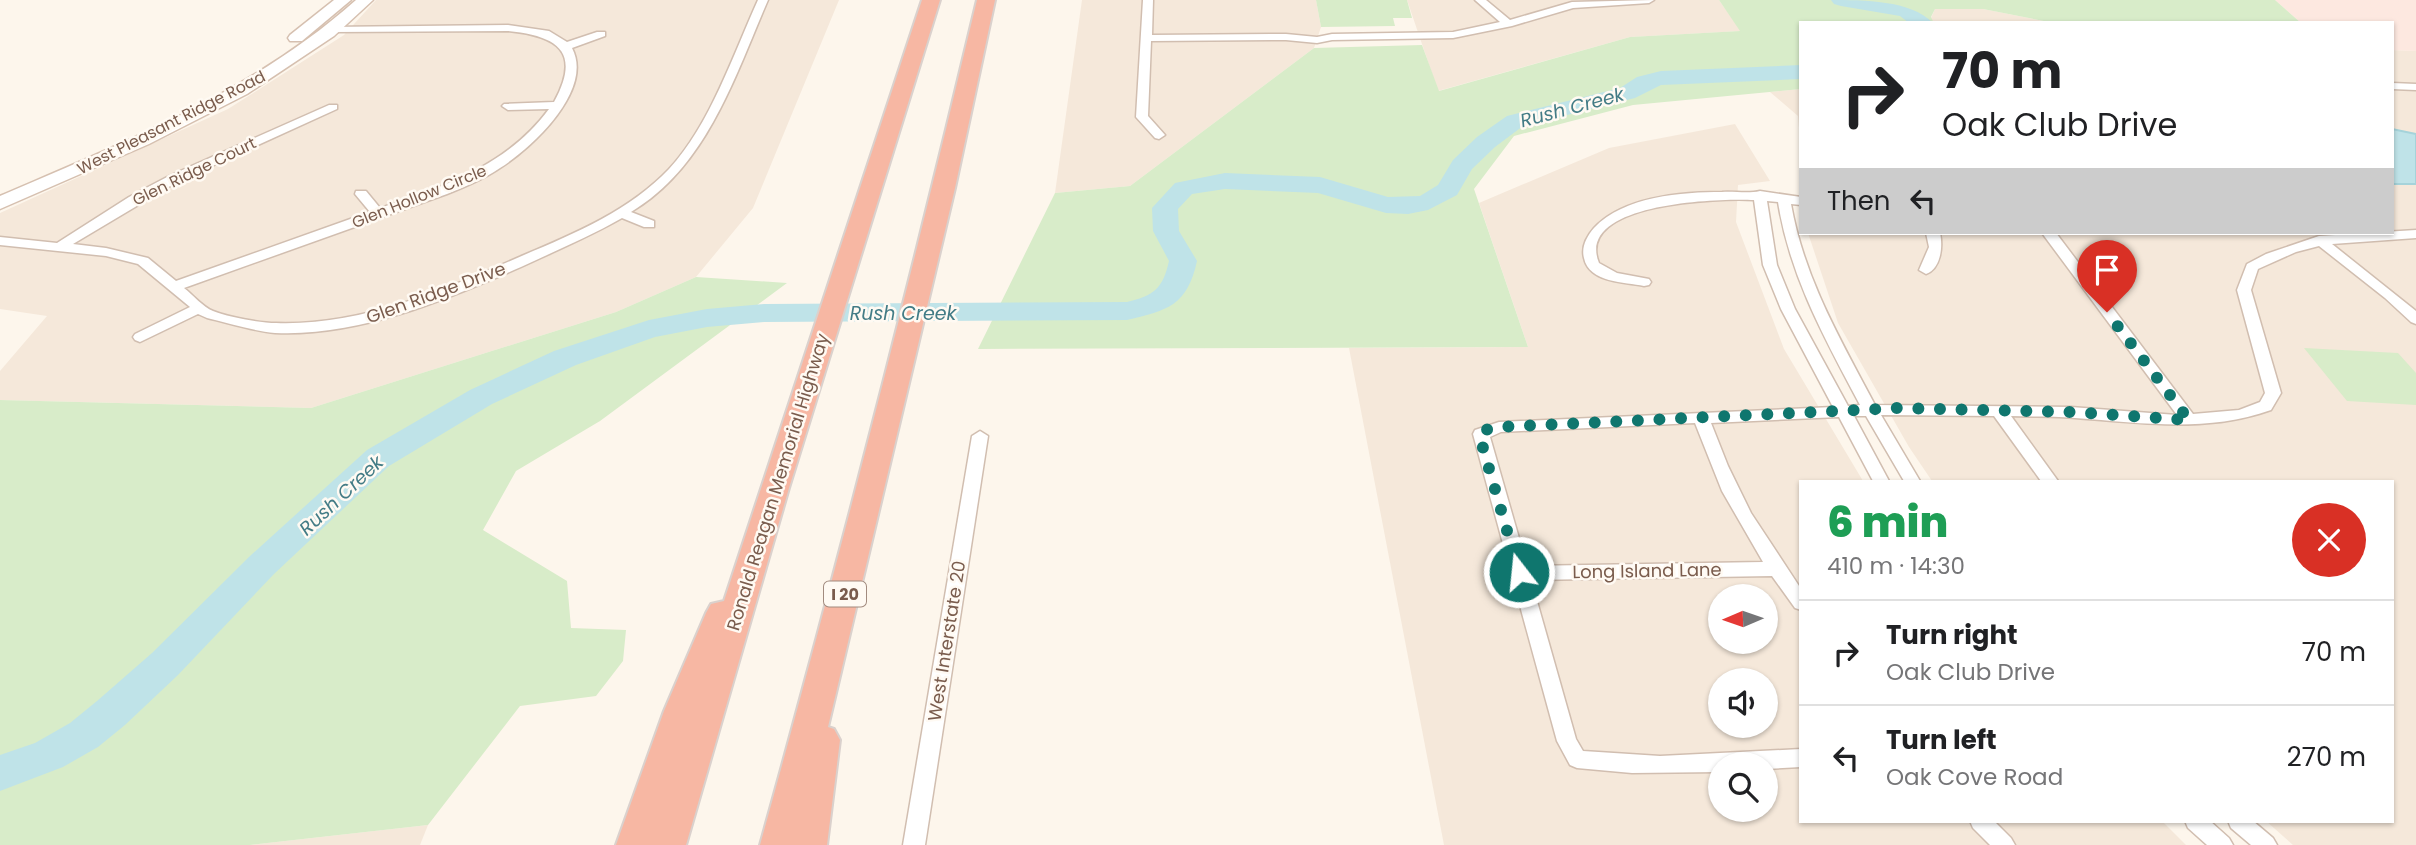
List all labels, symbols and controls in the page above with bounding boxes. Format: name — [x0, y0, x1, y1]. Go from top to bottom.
text: 70 m — [1942, 37, 2062, 105]
icon: right — [1827, 49, 1918, 140]
street label: West Pleasant Ridge Road — [73, 65, 269, 180]
water label: Rush Creek — [1517, 80, 1628, 134]
text: Oak Club Drive — [1942, 102, 2177, 147]
street label: Glen Ridge Court — [129, 131, 260, 211]
street label: Glen Hollow Circle — [348, 159, 490, 234]
icon: left — [1904, 182, 1942, 220]
text: Then — [1827, 183, 1890, 219]
pin — [2077, 240, 2137, 312]
icon: arrive — [2088, 251, 2126, 289]
street label: Glen Ridge Drive — [363, 256, 509, 329]
water label: Rush Creek — [850, 300, 957, 327]
street label: Ronald Reagan Memorial Highway — [720, 330, 835, 633]
water label: Rush Creek — [293, 448, 390, 542]
text: 6 min — [1827, 493, 1948, 552]
button: close — [2292, 503, 2366, 577]
position arrow — [1482, 535, 1556, 609]
text: 410 m · 14:30 — [1827, 550, 1965, 582]
street label: Long Island Lane — [1572, 557, 1722, 584]
street label: West Interstate 20 — [921, 559, 972, 723]
road number: I 20 — [824, 582, 866, 607]
north arrow — [1708, 584, 1778, 654]
map controls — [1708, 584, 1778, 822]
text: Turn right — [1886, 617, 2018, 653]
icon: right — [1827, 634, 1865, 672]
text: 70 m — [2302, 634, 2366, 670]
text: Oak Club Drive — [1886, 656, 2055, 688]
button: sound — [1708, 668, 1778, 738]
text: Turn left — [1886, 722, 1997, 758]
icon: left — [1827, 739, 1865, 777]
text: 270 m — [2287, 739, 2366, 775]
button: search — [1708, 752, 1778, 822]
text: Oak Cove Road — [1886, 761, 2063, 793]

